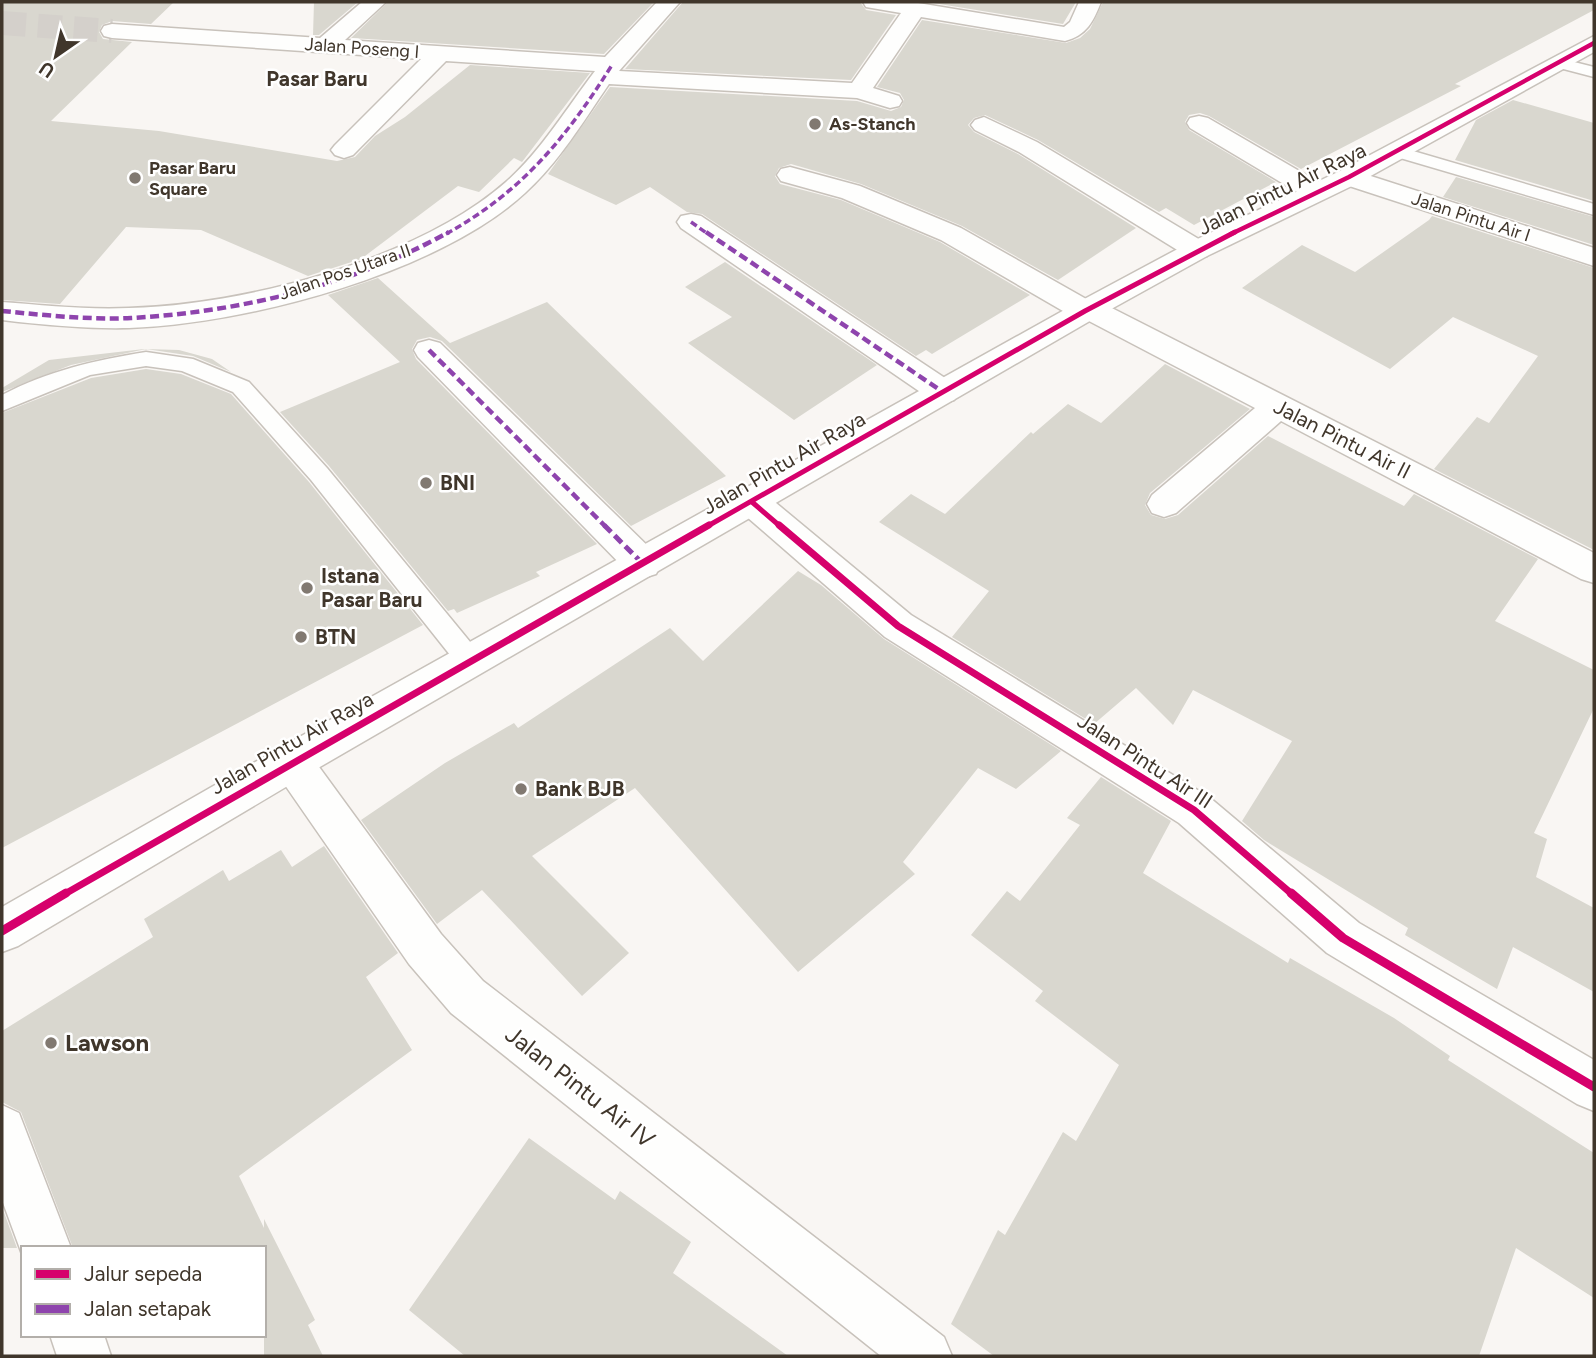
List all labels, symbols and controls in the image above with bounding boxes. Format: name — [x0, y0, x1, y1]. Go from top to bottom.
north arrow — [21, 21, 91, 91]
street label: Jalan Poseng I — [304, 33, 420, 63]
text: U — [35, 56, 59, 83]
district label: Pasar Baru — [266, 66, 368, 91]
place label: As-Stanch — [829, 113, 916, 135]
marker: As-Stanch — [807, 116, 823, 132]
street label: Jalan Pintu Air Raya — [1194, 137, 1370, 240]
place label: Pasar Baru Square — [149, 157, 236, 200]
marker: Pasar Baru Square — [127, 170, 143, 186]
street label: Jalan Pintu Air I — [1409, 187, 1533, 247]
street label: Jalan Pos Utara II — [276, 239, 414, 305]
street label: Jalan Pintu Air II — [1270, 393, 1415, 484]
street label: Jalan Pintu Air Raya — [698, 406, 870, 519]
place label: BNI — [440, 470, 475, 495]
marker: BNI — [418, 475, 434, 491]
place label: Istana Pasar Baru — [321, 563, 423, 612]
marker: Istana Pasar Baru — [299, 580, 315, 596]
place label: BTN — [315, 624, 356, 649]
marker: BTN — [293, 629, 309, 645]
street label: Jalan Pintu Air Raya — [206, 686, 378, 799]
street label: Jalan Pintu Air III — [1073, 708, 1217, 813]
place label: Bank BJB — [535, 776, 625, 801]
marker: Bank BJB — [513, 781, 529, 797]
street label: Jalan Pintu Air IV — [500, 1019, 661, 1154]
place label: Lawson — [65, 1028, 149, 1057]
marker: Lawson — [43, 1035, 59, 1051]
legend — [21, 1246, 266, 1337]
text: Jalur sepeda — [84, 1261, 202, 1286]
text: Jalan setapak — [84, 1296, 212, 1321]

